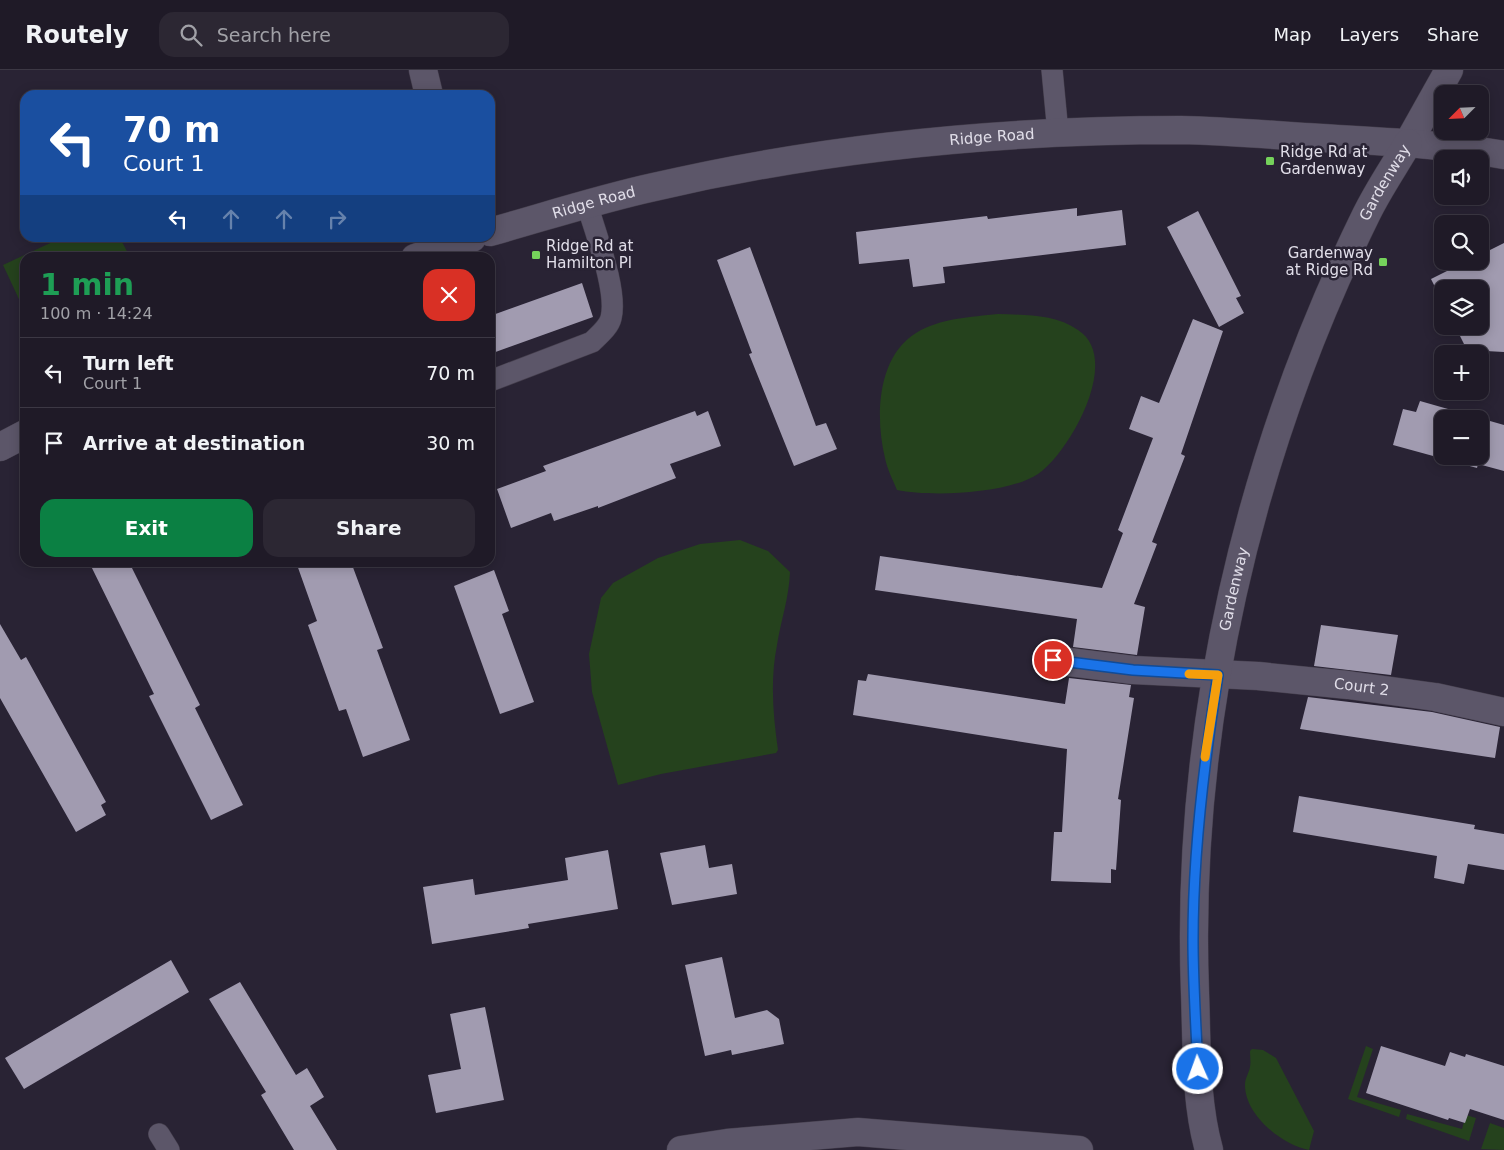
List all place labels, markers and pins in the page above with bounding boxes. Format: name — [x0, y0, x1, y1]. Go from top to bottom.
place label: Ridge Rd at Gardenway — [1280, 143, 1368, 178]
marker: Ridge Rd at Gardenway — [1264, 155, 1276, 167]
place label: Ridge Rd at Hamilton Pl — [546, 237, 634, 272]
place label: Gardenway at Ridge Rd — [1286, 244, 1373, 279]
marker: Ridge Rd at Hamilton Pl — [530, 249, 542, 261]
marker: Gardenway at Ridge Rd — [1377, 256, 1389, 268]
pin — [1032, 639, 1074, 681]

